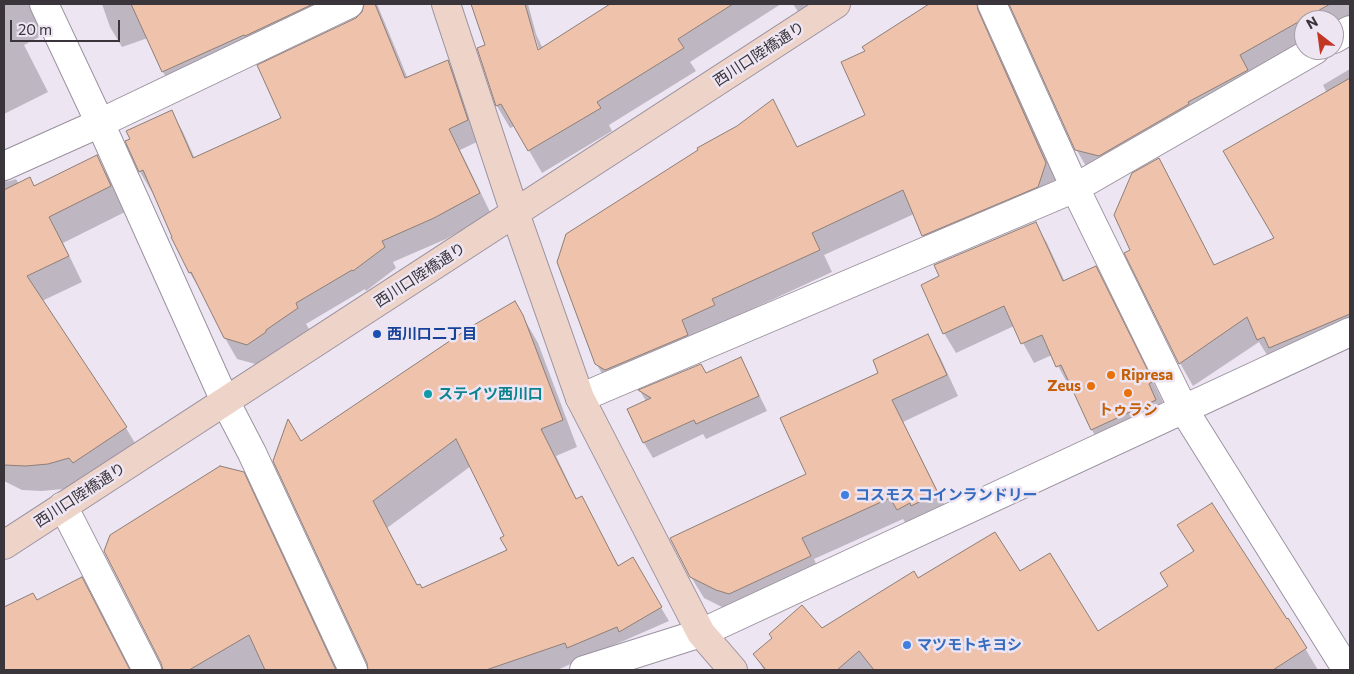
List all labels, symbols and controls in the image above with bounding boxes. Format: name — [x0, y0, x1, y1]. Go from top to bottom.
scale bar — [12, 10, 122, 42]
north arrow — [1294, 10, 1344, 60]
text: N — [1303, 12, 1321, 32]
street label: 西川口陸橋通り — [710, 18, 808, 90]
text: 20 m — [18, 20, 52, 38]
street label: 西川口陸橋通り — [371, 239, 469, 311]
place label: 西川口二丁目 — [387, 325, 477, 343]
marker: 西川口二丁目 — [371, 328, 383, 340]
place label: Ripresa — [1121, 366, 1173, 384]
marker: Ripresa — [1105, 369, 1117, 381]
place label: Zeus — [1047, 377, 1081, 395]
marker: Zeus — [1085, 380, 1097, 392]
place label: ステイツ西川口 — [438, 385, 543, 403]
marker: トゥラシ — [1122, 387, 1134, 399]
marker: ステイツ西川口 — [422, 388, 434, 400]
place label: トゥラシ — [1098, 401, 1158, 419]
street label: 西川口陸橋通り — [31, 459, 129, 531]
place label: コスモス コインランドリー — [855, 486, 1038, 504]
marker: コスモス コインランドリー — [839, 489, 851, 501]
place label: マツモトキヨシ — [917, 636, 1022, 654]
marker: マツモトキヨシ — [901, 639, 913, 651]

